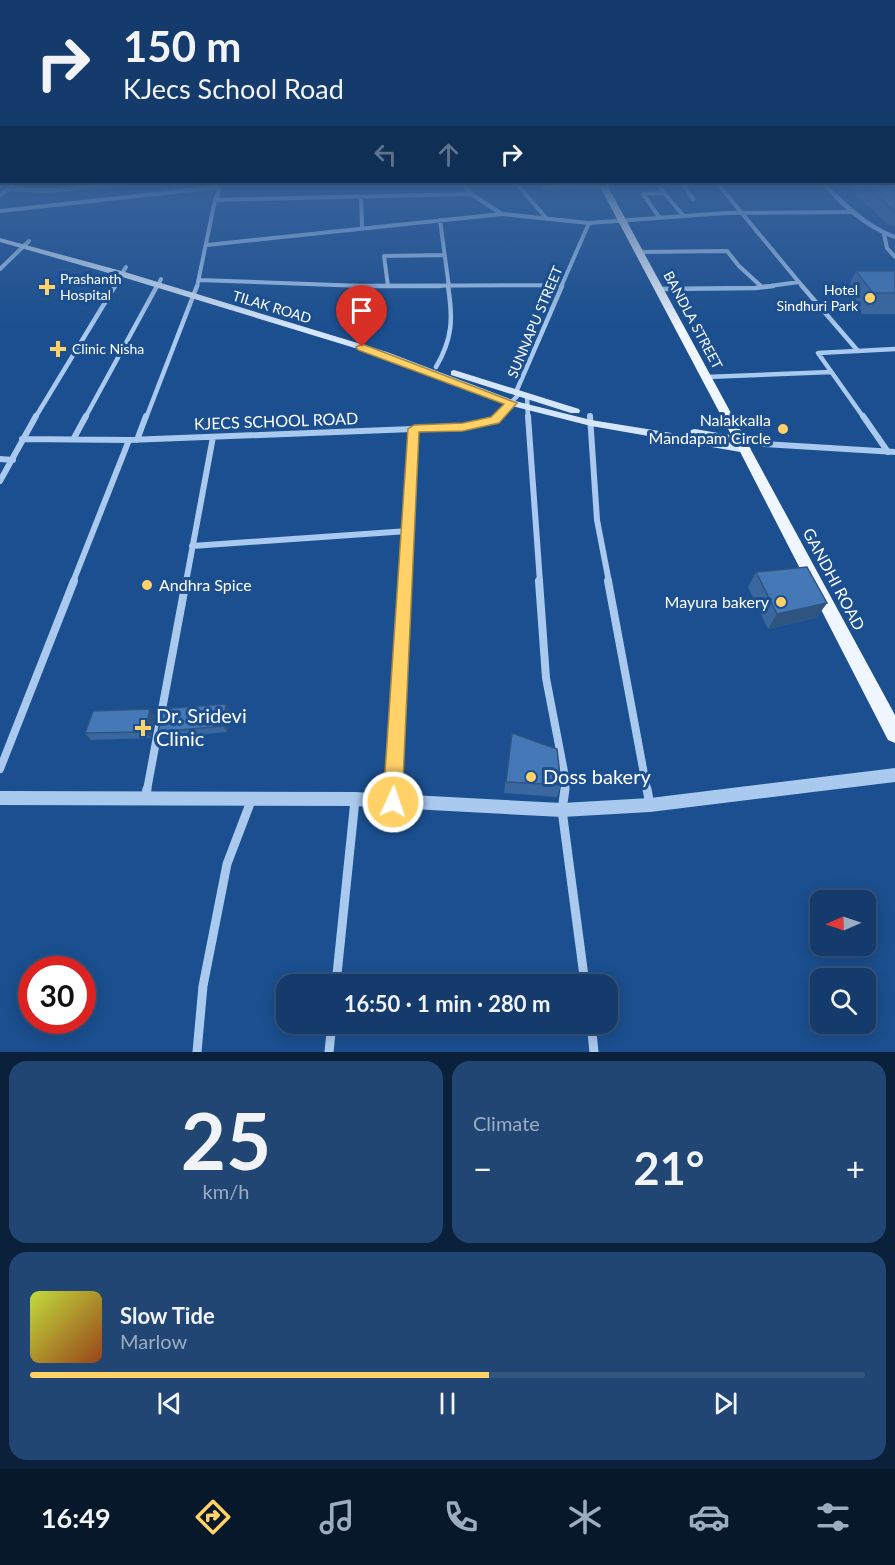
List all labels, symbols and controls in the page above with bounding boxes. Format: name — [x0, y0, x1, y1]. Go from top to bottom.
text: 150 m — [123, 21, 241, 71]
icon: right — [24, 24, 102, 102]
text: KJecs School Road — [123, 72, 344, 105]
icon: left — [369, 138, 402, 171]
icon: ahead — [432, 138, 465, 171]
icon: right — [495, 138, 528, 171]
street label: SUNNAPU STREET — [503, 263, 566, 380]
street label: BANDLA STREET — [660, 268, 727, 372]
place label: Prashanth Hospital — [60, 270, 122, 303]
marker: Prashanth Hospital — [38, 278, 56, 296]
place label: Hotel Sindhuri Park — [776, 281, 859, 314]
pin — [336, 285, 387, 347]
street label: TILAK ROAD — [231, 286, 314, 327]
marker: Hotel Sindhuri Park — [863, 291, 877, 305]
icon: arrive — [345, 294, 378, 327]
marker: Clinic Nisha — [49, 340, 67, 358]
place label: Clinic Nisha — [72, 340, 144, 357]
street label: KJECS SCHOOL ROAD — [194, 408, 358, 433]
place label: Nalakkalla Mandapam Circle — [649, 410, 771, 447]
marker: Nalakkalla Mandapam Circle — [776, 422, 790, 436]
street label: GANDHI ROAD — [800, 524, 869, 633]
place label: Andhra Spice — [159, 575, 252, 594]
marker: Andhra Spice — [140, 578, 154, 592]
place label: Mayura bakery — [665, 592, 770, 611]
marker: Mayura bakery — [774, 595, 788, 609]
place label: Dr. Sridevi Clinic — [156, 703, 247, 750]
marker: Dr. Sridevi Clinic — [134, 719, 152, 737]
place label: Doss bakery — [543, 764, 651, 788]
position arrow — [361, 770, 425, 834]
marker: Doss bakery — [524, 770, 538, 784]
north arrow — [810, 890, 876, 956]
map controls — [810, 890, 876, 1034]
speed limit sign: 30 — [18, 956, 96, 1034]
button: search — [810, 968, 876, 1034]
text: 16:50 · 1 min · 280 m — [344, 990, 550, 1017]
text: 25 — [181, 1093, 271, 1187]
text: Climate — [473, 1111, 540, 1135]
text: 21° — [634, 1141, 704, 1195]
text: − — [473, 1148, 492, 1188]
text: + — [846, 1148, 865, 1188]
text: km/h — [203, 1179, 249, 1203]
text: Slow Tide — [120, 1302, 215, 1329]
text: Marlow — [120, 1329, 187, 1353]
icon: previous — [153, 1387, 186, 1420]
icon: pause — [431, 1387, 464, 1420]
icon: next — [709, 1387, 742, 1420]
icon: directions — [192, 1496, 234, 1538]
icon: music — [316, 1496, 358, 1538]
icon: phone — [440, 1496, 482, 1538]
icon: climate — [564, 1496, 606, 1538]
icon: car — [688, 1496, 730, 1538]
icon: filters — [812, 1496, 854, 1538]
text: 16:49 — [41, 1501, 111, 1534]

